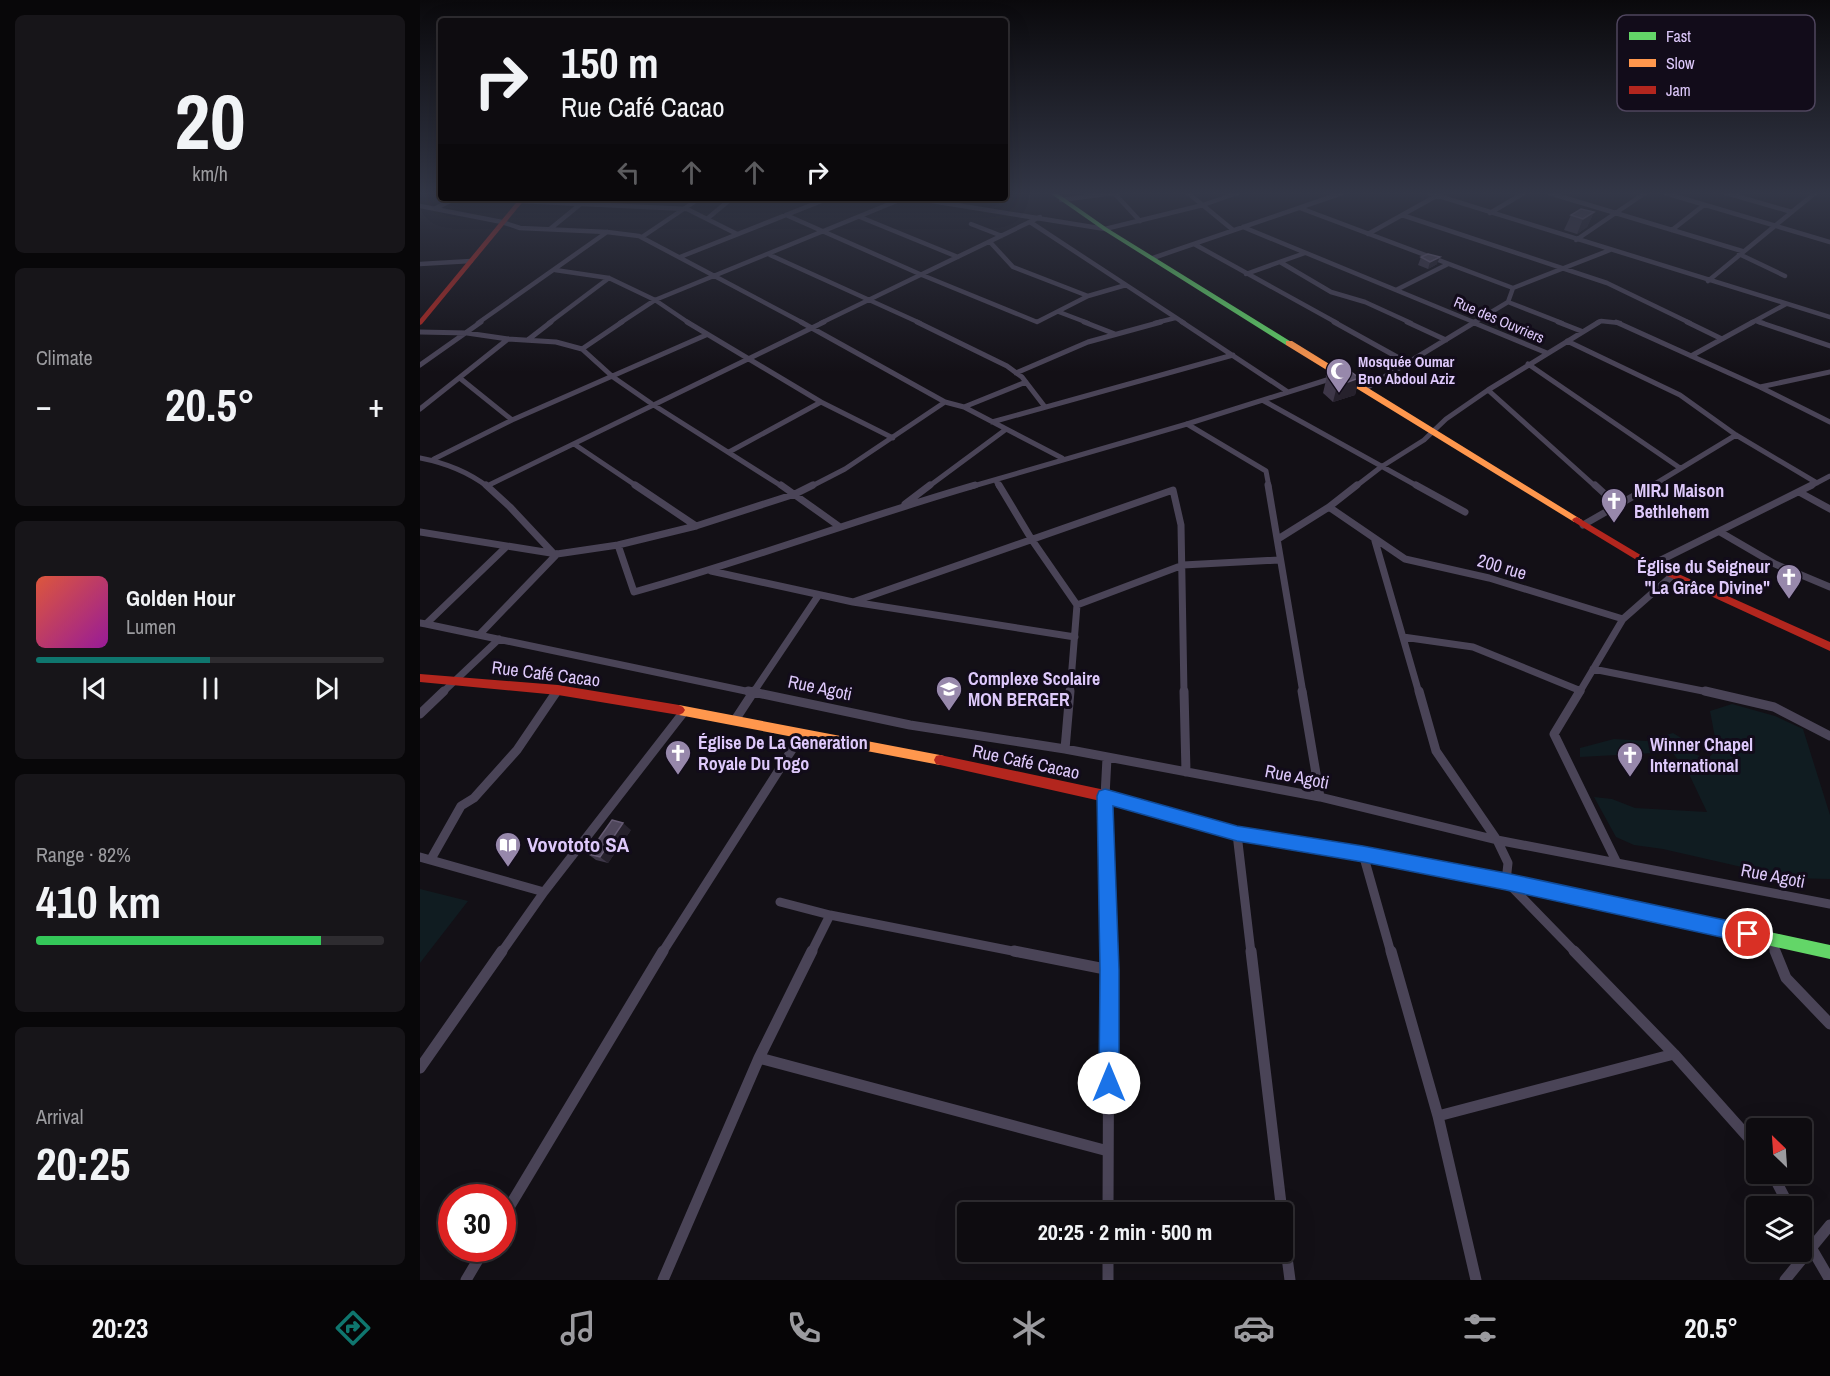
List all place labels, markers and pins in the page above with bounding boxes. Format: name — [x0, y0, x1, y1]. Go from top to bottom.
place label: Mosquée Oumar Bno Abdoul Aziz — [1358, 351, 1455, 389]
mosque icon: Mosquée Oumar Bno Abdoul Aziz — [1324, 356, 1354, 394]
place label: MIRJ Maison Bethlehem — [1634, 478, 1724, 524]
church icon: MIRJ Maison Bethlehem — [1599, 486, 1629, 524]
place label: Église du Seigneur "La Grâce Divine" — [1637, 554, 1770, 600]
church icon: Église du Seigneur "La Grâce Divine" — [1774, 562, 1804, 600]
place label: Complexe Scolaire MON BERGER — [968, 666, 1100, 712]
school or university icon: Complexe Scolaire MON BERGER — [934, 674, 964, 712]
place label: Église De La Generation Royale Du Togo — [698, 730, 868, 776]
place label: Winner Chapel International — [1650, 732, 1753, 778]
church icon: Église De La Generation Royale Du Togo — [663, 738, 693, 776]
church icon: Winner Chapel International — [1615, 740, 1645, 778]
library icon: Vovototo SA — [493, 830, 523, 868]
place label: Vovototo SA — [527, 830, 630, 859]
pin — [1722, 908, 1773, 959]

